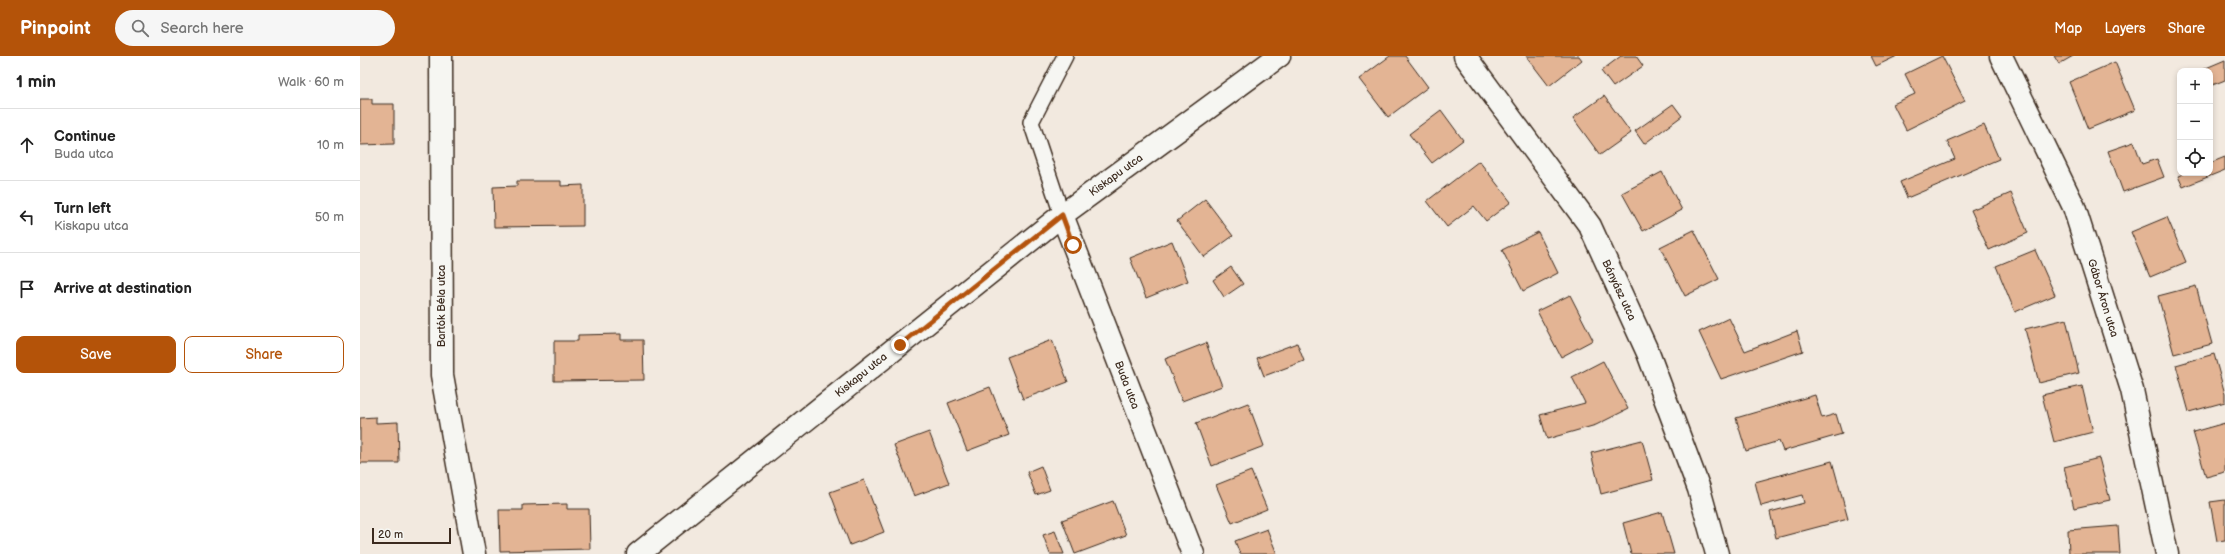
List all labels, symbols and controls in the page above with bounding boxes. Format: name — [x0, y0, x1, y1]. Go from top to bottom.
search box — [115, 10, 395, 46]
text: Pinpoint — [20, 17, 91, 40]
icon: search — [129, 17, 151, 39]
text: Search here — [161, 19, 244, 38]
text: Map — [2054, 20, 2082, 37]
text: Layers — [2104, 20, 2146, 37]
text: Share — [2168, 20, 2205, 37]
map controls — [2177, 68, 2213, 176]
button: + — [2177, 68, 2213, 104]
text: 1 min — [16, 72, 56, 92]
text: Walk · 60 m — [278, 74, 344, 90]
button: − — [2177, 104, 2213, 140]
text: Continue — [54, 127, 116, 146]
icon: ahead — [16, 134, 38, 156]
text: 10 m — [317, 137, 344, 153]
button: locate — [2177, 140, 2213, 176]
text: Buda utca — [54, 146, 114, 162]
street label: Kiskapu utca — [1087, 151, 1145, 199]
text: Turn left — [54, 199, 111, 218]
icon: left — [16, 206, 38, 228]
text: 50 m — [315, 209, 344, 225]
text: Kiskapu utca — [54, 218, 129, 234]
route start — [1064, 236, 1082, 254]
street label: Bányász utca — [1599, 257, 1639, 323]
street label: Gábor Áron utca — [2085, 257, 2122, 339]
street label: Bartók Béla utca — [435, 265, 448, 347]
icon: arrive — [16, 278, 38, 300]
text: Arrive at destination — [54, 279, 192, 298]
button: Save — [16, 336, 176, 373]
button: Share — [184, 336, 344, 373]
route end — [891, 336, 909, 354]
street label: Kiskapu utca — [832, 350, 890, 400]
street label: Buda utca — [1112, 359, 1142, 411]
scale bar — [372, 526, 451, 545]
text: 20 m — [378, 528, 403, 541]

